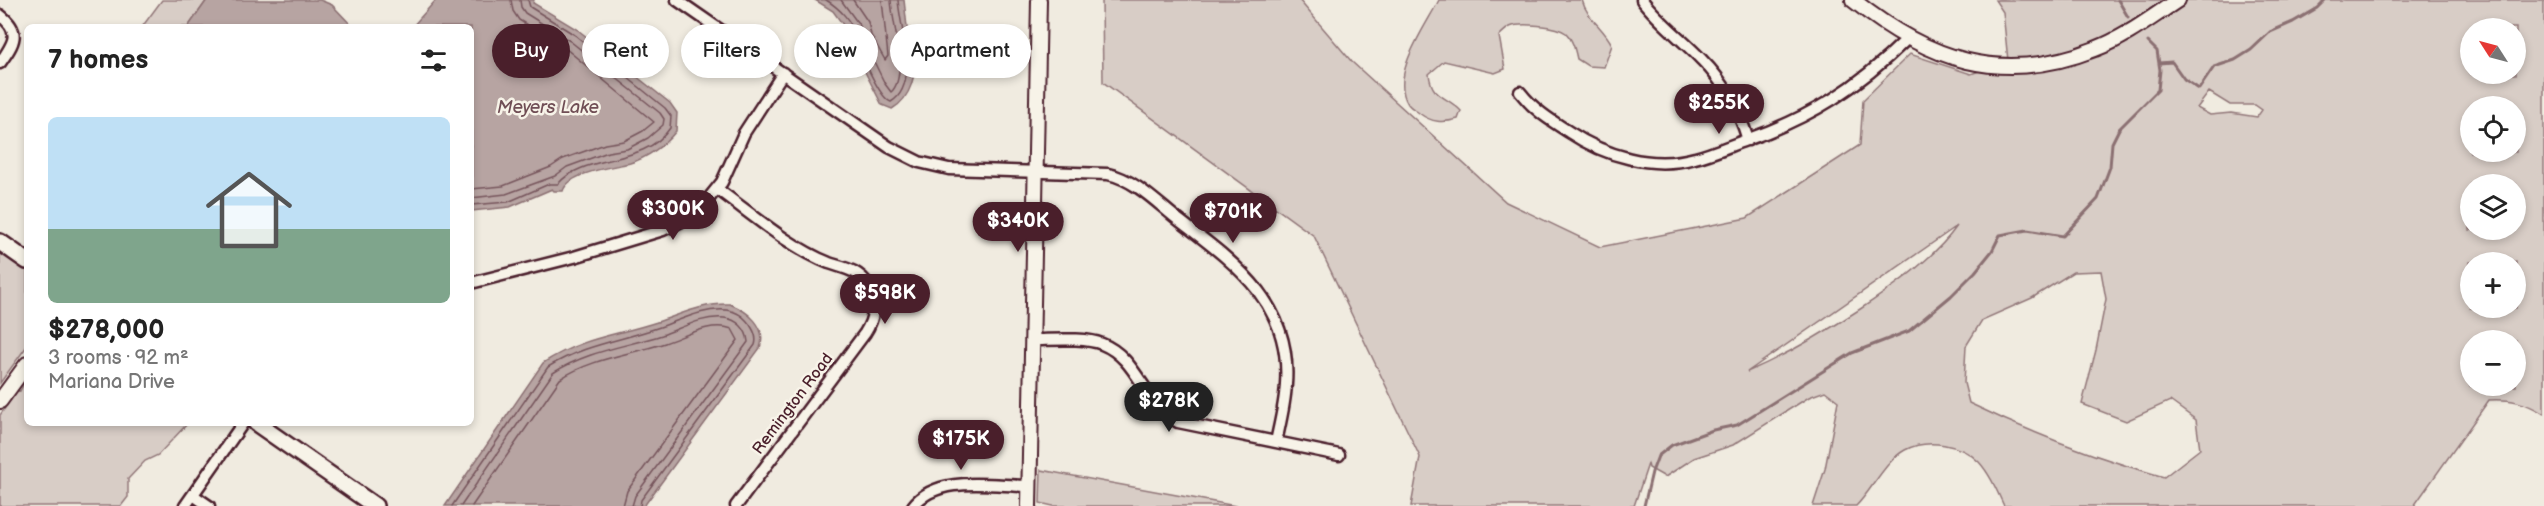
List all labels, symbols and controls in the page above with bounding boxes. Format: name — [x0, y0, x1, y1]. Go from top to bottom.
north arrow — [2460, 18, 2526, 84]
map controls — [2460, 18, 2526, 396]
chip: Buy — [492, 24, 570, 78]
chip: Rent — [582, 24, 669, 78]
chip: Filters — [681, 24, 782, 78]
chip: New — [794, 24, 878, 78]
chip: Apartment — [890, 24, 1031, 78]
icon: filters — [417, 44, 450, 77]
text: 7 homes — [48, 45, 148, 76]
pin: $255K — [1677, 84, 1761, 135]
text: $255K — [1688, 91, 1750, 115]
button: locate — [2460, 96, 2526, 162]
water label: Meyers Lake — [497, 97, 599, 118]
icon: home — [195, 156, 303, 264]
button: layers — [2460, 174, 2526, 240]
pin: $300K — [631, 190, 715, 241]
pin: $701K — [1191, 193, 1275, 244]
text: $300K — [641, 197, 705, 221]
text: $701K — [1204, 200, 1262, 224]
pin: $340K — [976, 202, 1060, 253]
text: $340K — [987, 209, 1049, 233]
button: + — [2460, 252, 2526, 318]
pin: $598K — [843, 274, 927, 325]
text: $598K — [854, 281, 916, 305]
text: $278,000 — [48, 315, 164, 346]
button: − — [2460, 330, 2526, 396]
text: 3 rooms · 92 m² — [48, 346, 189, 370]
street label: Remington Road — [749, 350, 837, 458]
text: Mariana Drive — [48, 370, 175, 394]
pin: $278K — [1127, 382, 1211, 433]
text: $278K — [1138, 389, 1200, 413]
pin: $175K — [919, 420, 1003, 471]
text: $175K — [932, 427, 990, 451]

